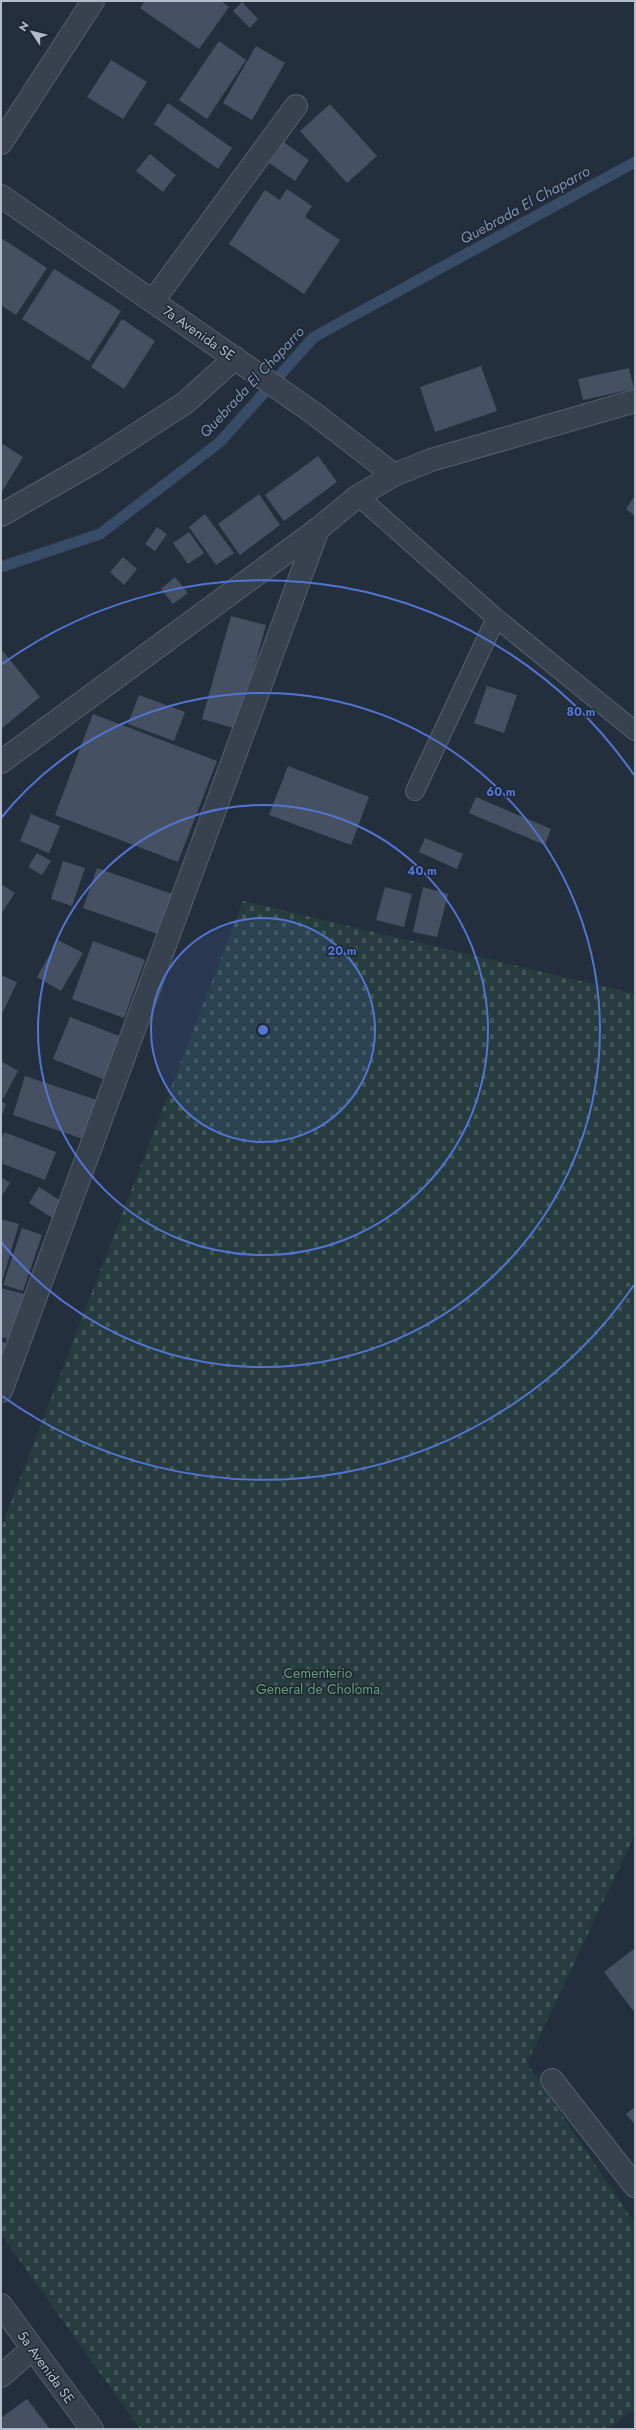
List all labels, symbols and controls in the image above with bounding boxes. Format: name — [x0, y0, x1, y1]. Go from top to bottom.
north arrow — [12, 12, 52, 52]
text: N — [15, 18, 33, 34]
water label: Quebrada El Chaparro — [456, 160, 594, 250]
street label: 7a Avenida SE — [159, 301, 239, 365]
water label: Quebrada El Chaparro — [194, 321, 310, 443]
text: 80 m — [567, 703, 596, 721]
text: 60 m — [486, 783, 516, 801]
text: 40 m — [407, 862, 437, 880]
text: 20 m — [327, 942, 357, 960]
centre of rings — [256, 1023, 270, 1037]
park label: Cementerio General de Choloma — [256, 1663, 380, 1699]
street label: 5a Avenida SE — [13, 2326, 79, 2408]

